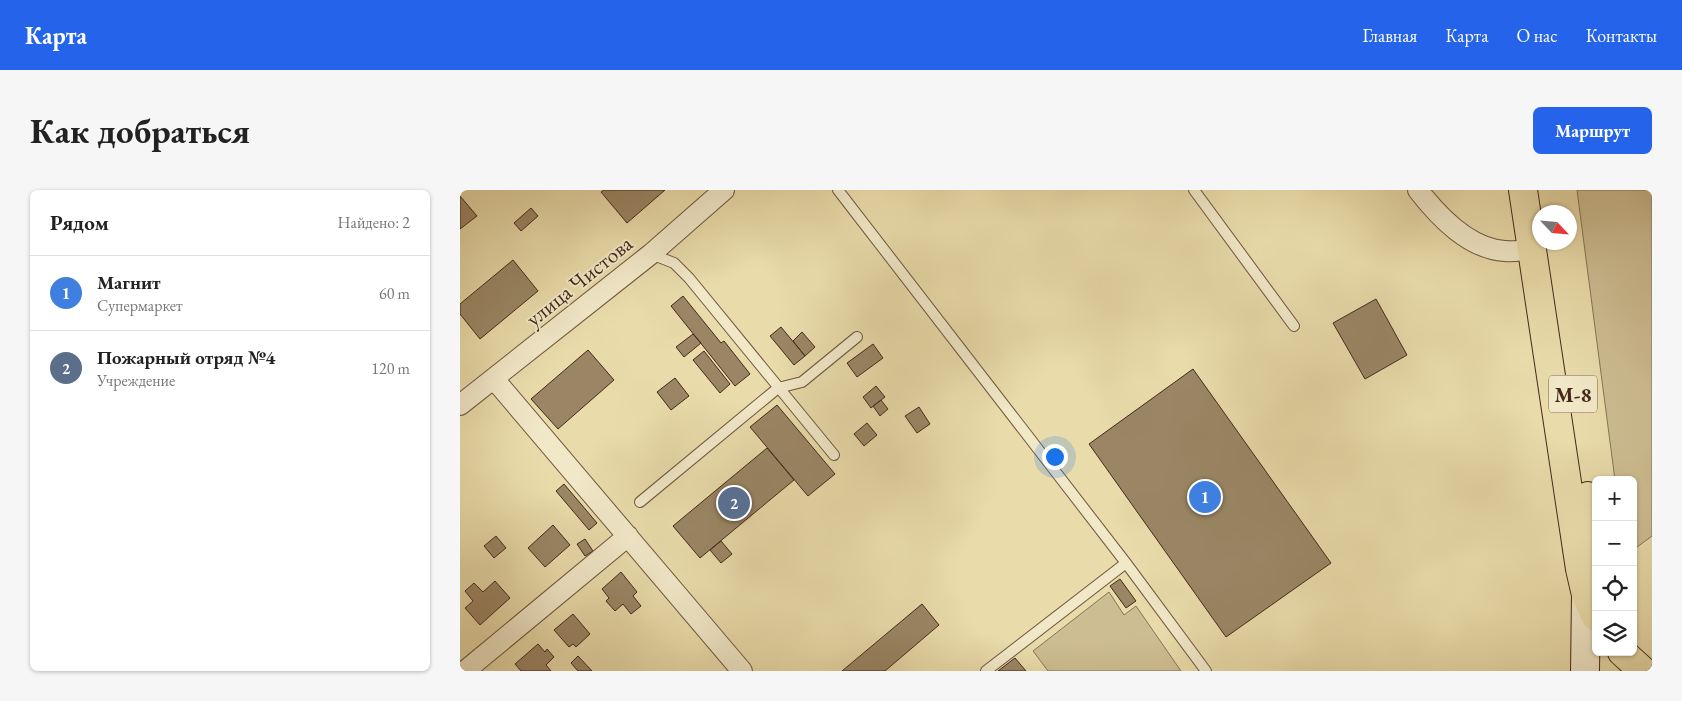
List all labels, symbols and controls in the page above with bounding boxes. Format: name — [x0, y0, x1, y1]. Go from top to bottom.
text: Карта — [25, 20, 87, 51]
text: Главная — [1363, 24, 1417, 47]
text: Карта — [1445, 24, 1488, 47]
text: О нас — [1516, 24, 1558, 47]
text: Контакты — [1586, 24, 1657, 47]
button: Маршрут — [1533, 107, 1652, 154]
text: Как добраться — [30, 108, 250, 153]
north arrow — [1532, 205, 1577, 250]
text: Рядом — [50, 209, 109, 236]
text: Найдено: 2 — [338, 212, 410, 233]
street label: улица Чистова — [520, 229, 639, 333]
text: Магнит — [97, 270, 161, 295]
text: 1 — [62, 283, 70, 304]
text: 60 m — [379, 283, 410, 304]
text: Супермаркет — [97, 295, 183, 316]
text: Пожарный отряд №4 — [97, 345, 275, 370]
text: 2 — [62, 358, 70, 379]
text: 120 m — [371, 358, 410, 379]
text: Учреждение — [97, 370, 175, 391]
road number: М-8 — [1549, 375, 1597, 412]
your location — [1042, 444, 1068, 470]
map controls — [1592, 476, 1637, 656]
button: + — [1592, 476, 1637, 521]
pin: 1 — [1189, 478, 1221, 516]
pin: 2 — [718, 484, 750, 522]
button: − — [1592, 521, 1637, 566]
button: locate — [1592, 566, 1637, 611]
button: layers — [1592, 611, 1637, 656]

